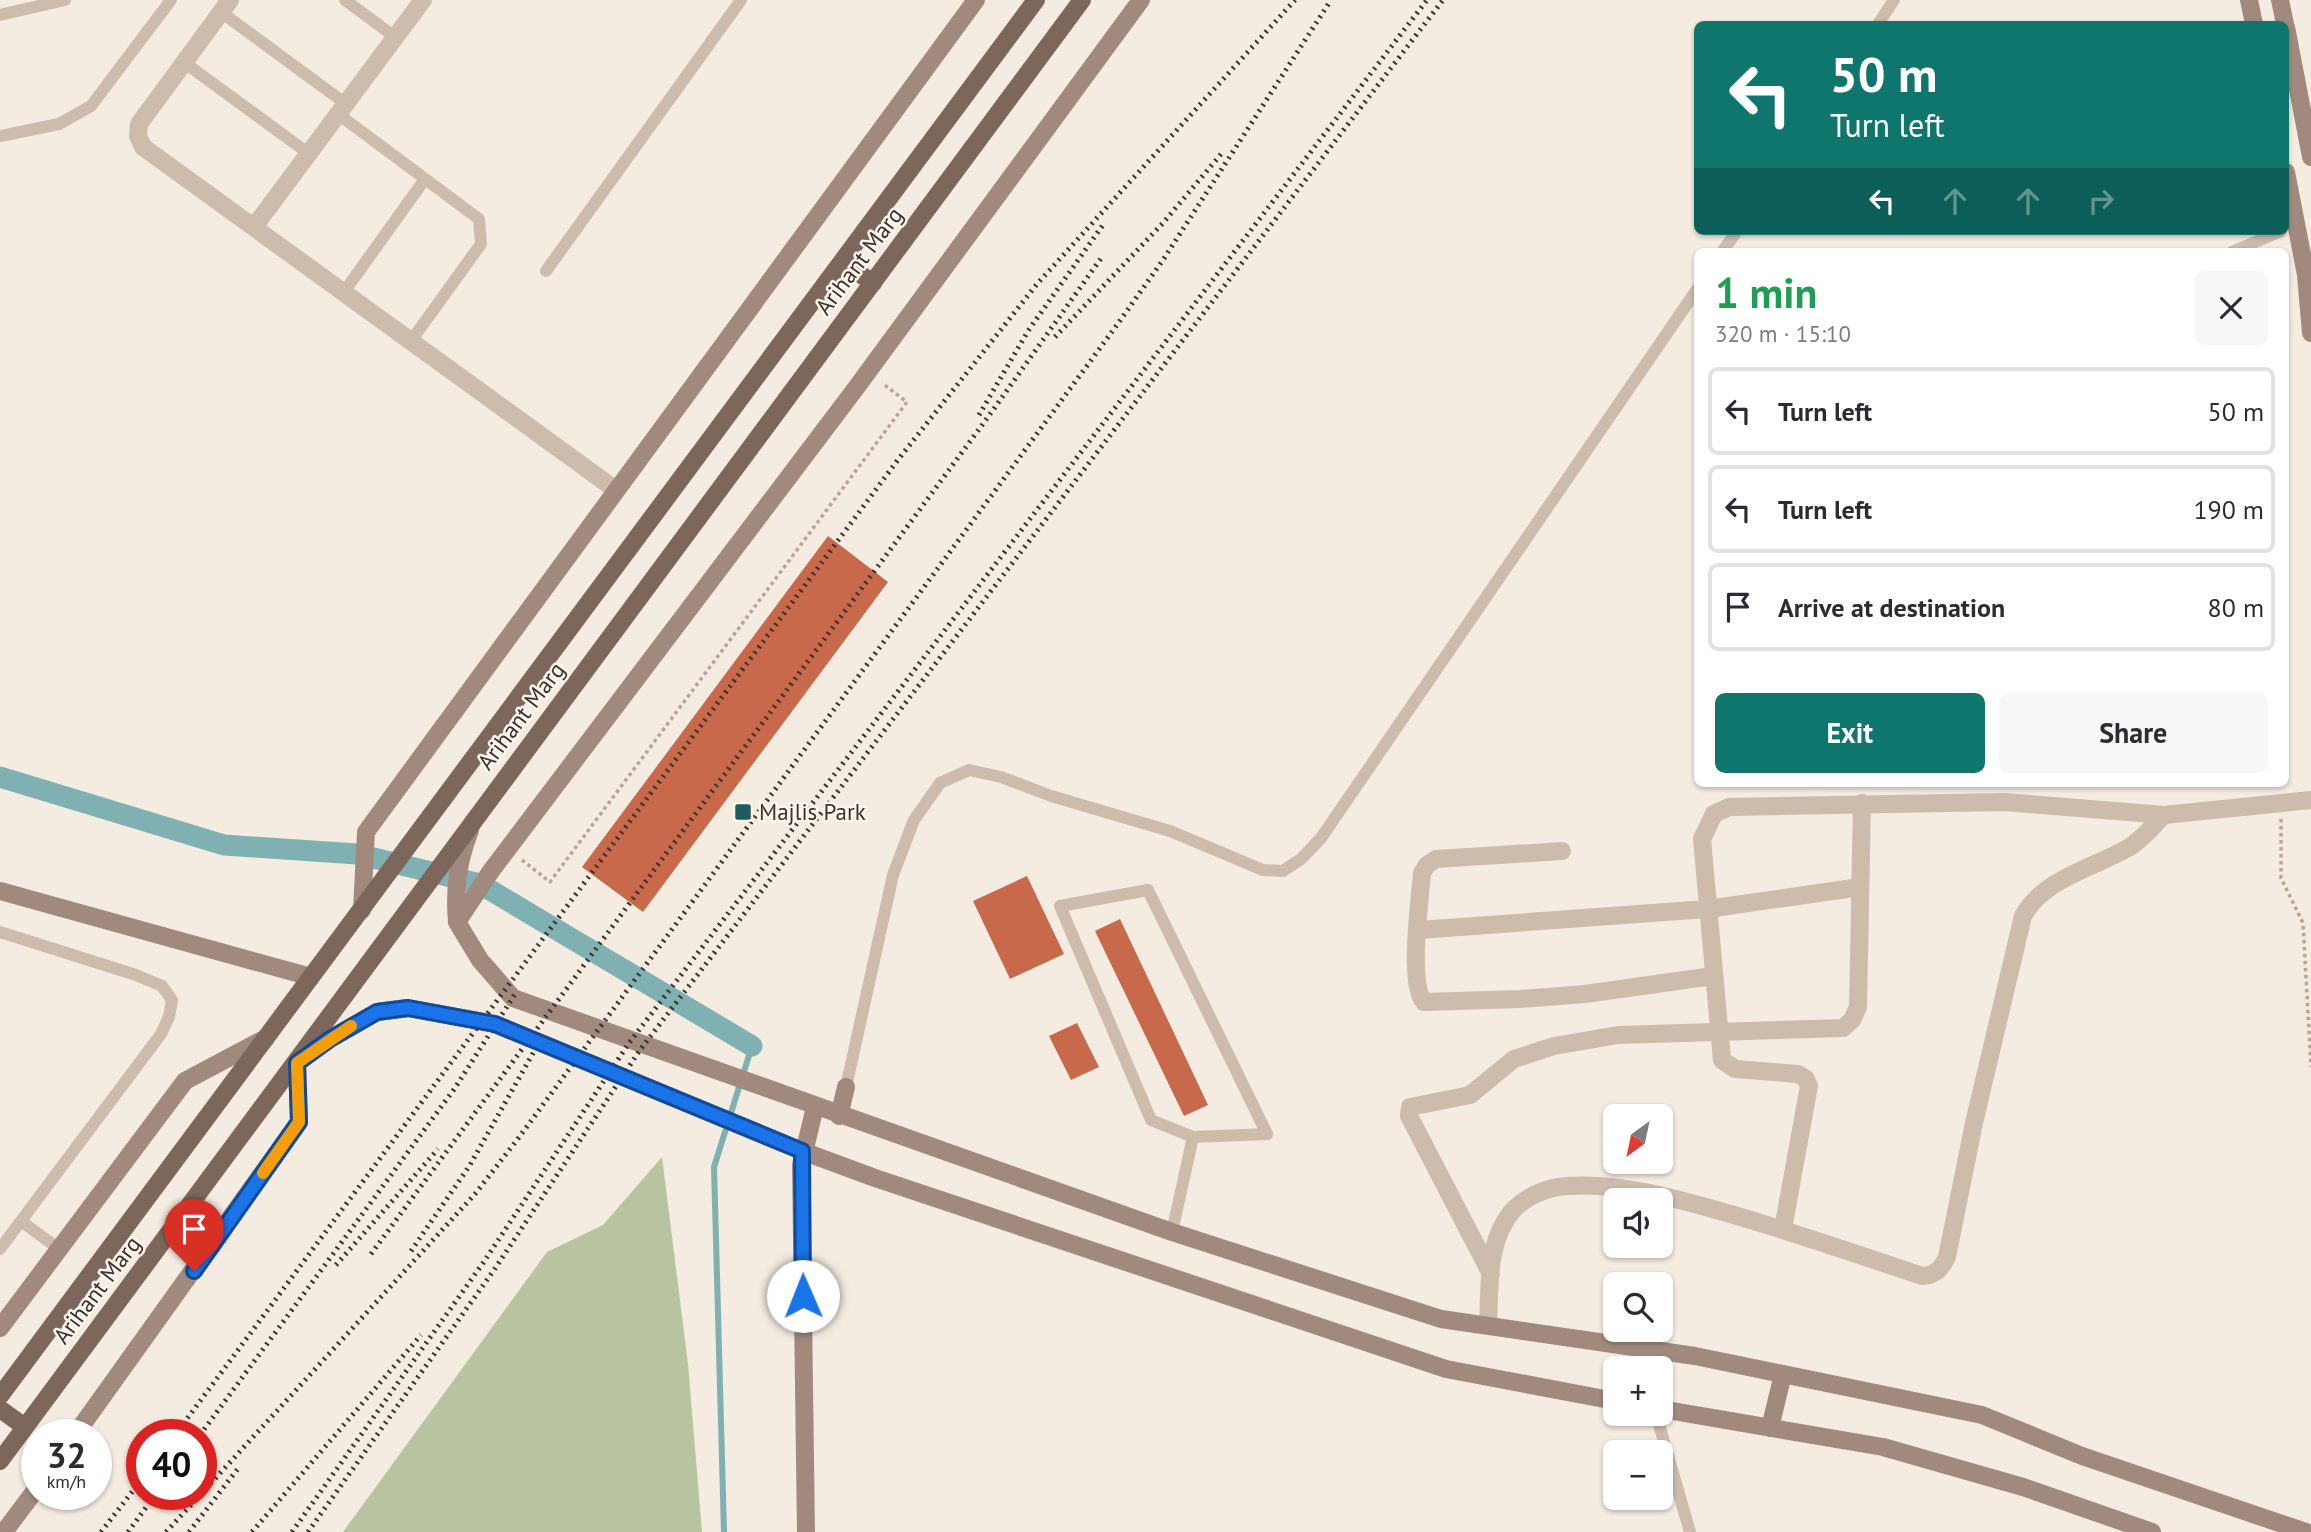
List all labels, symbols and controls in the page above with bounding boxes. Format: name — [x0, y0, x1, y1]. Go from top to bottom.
text: 50 m — [1830, 42, 1937, 106]
icon: left — [1715, 49, 1806, 140]
text: Turn left — [1830, 104, 1945, 146]
icon: left — [1863, 182, 1901, 220]
icon: ahead — [1936, 182, 1974, 220]
icon: ahead — [2009, 182, 2047, 220]
icon: right — [2082, 182, 2120, 220]
street label: Arihant Marg — [809, 201, 909, 320]
text: 1 min — [1715, 265, 1817, 320]
button: close — [2194, 271, 2268, 345]
text: 320 m · 15:10 — [1715, 319, 1851, 348]
icon: left — [1719, 392, 1757, 430]
text: Turn left — [1778, 395, 1872, 428]
text: 50 m — [2208, 395, 2264, 428]
icon: left — [1719, 490, 1757, 528]
text: Turn left — [1778, 493, 1872, 526]
text: 190 m — [2193, 493, 2264, 526]
icon: arrive — [1719, 588, 1757, 626]
text: Arrive at destination — [1778, 591, 2005, 624]
text: 80 m — [2208, 591, 2264, 624]
street label: Arihant Marg — [471, 656, 571, 775]
button: Exit — [1715, 693, 1985, 773]
button: Share — [1999, 693, 2268, 773]
place label: Majlis Park — [759, 797, 866, 826]
marker: Majlis Park — [733, 802, 753, 822]
north arrow — [1603, 1104, 1673, 1174]
map controls — [1603, 1104, 1673, 1510]
button: sound — [1603, 1188, 1673, 1258]
pin — [164, 1199, 224, 1271]
icon: arrive — [175, 1210, 213, 1248]
street label: Arihant Marg — [47, 1230, 147, 1349]
position arrow — [766, 1259, 840, 1333]
button: search — [1603, 1272, 1673, 1342]
button: + — [1603, 1356, 1673, 1426]
speed limit sign: 40 — [126, 1419, 217, 1510]
text: 32 — [47, 1432, 86, 1478]
button: − — [1603, 1440, 1673, 1510]
text: km/h — [47, 1470, 86, 1493]

